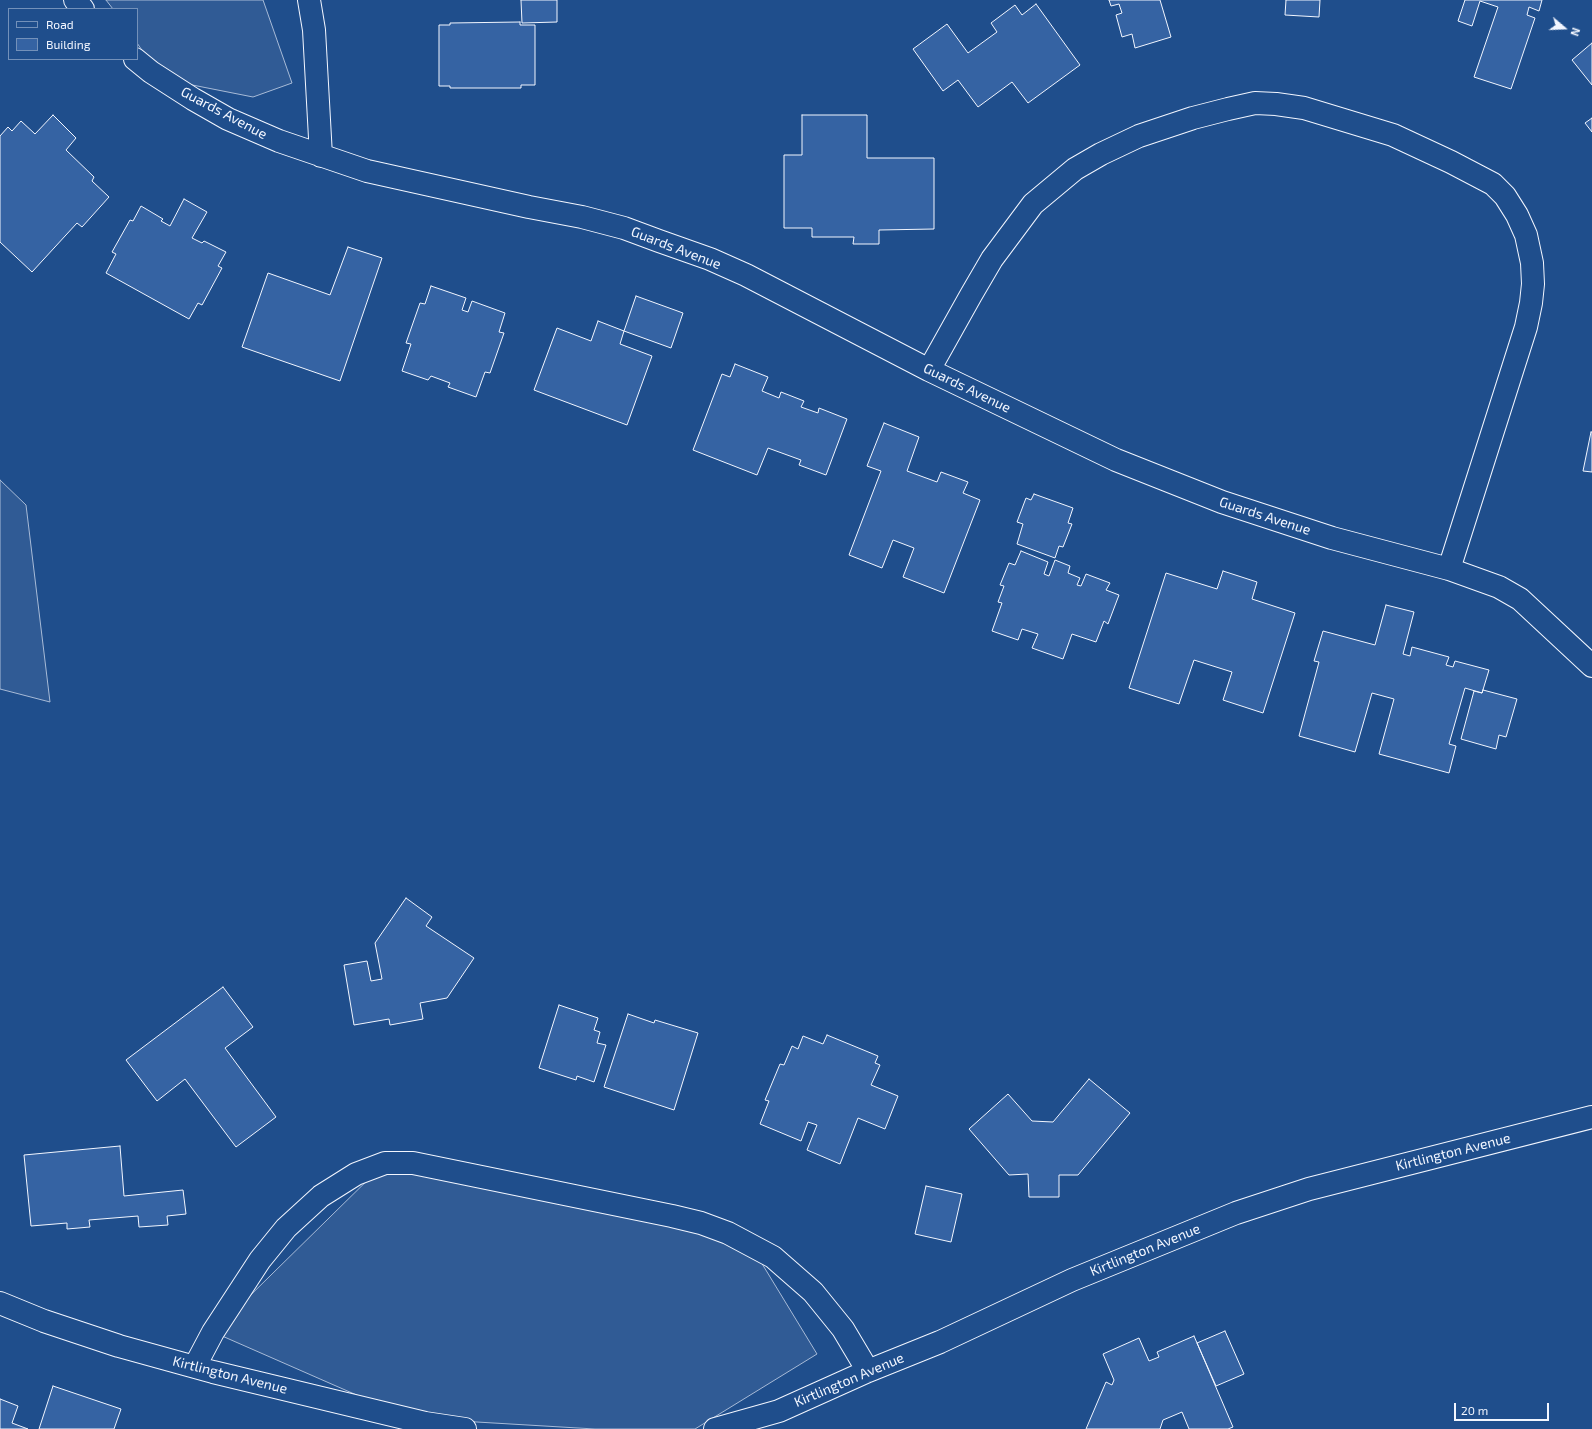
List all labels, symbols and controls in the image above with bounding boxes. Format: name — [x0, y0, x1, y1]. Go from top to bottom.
legend — [8, 8, 138, 60]
north arrow — [1544, 8, 1584, 48]
text: Road — [46, 17, 74, 31]
text: N — [1568, 26, 1583, 38]
text: Building — [46, 37, 90, 51]
street label: Guards Avenue — [178, 83, 270, 143]
street label: Guards Avenue — [629, 223, 723, 273]
street label: Guards Avenue — [921, 360, 1013, 416]
street label: Guards Avenue — [1217, 493, 1313, 539]
street label: Kirtlington Avenue — [1394, 1130, 1512, 1174]
street label: Kirtlington Avenue — [1087, 1220, 1203, 1280]
street label: Kirtlington Avenue — [792, 1349, 906, 1411]
street label: Kirtlington Avenue — [171, 1353, 289, 1397]
scale bar — [1456, 1395, 1551, 1421]
text: 20 m — [1461, 1403, 1488, 1417]

